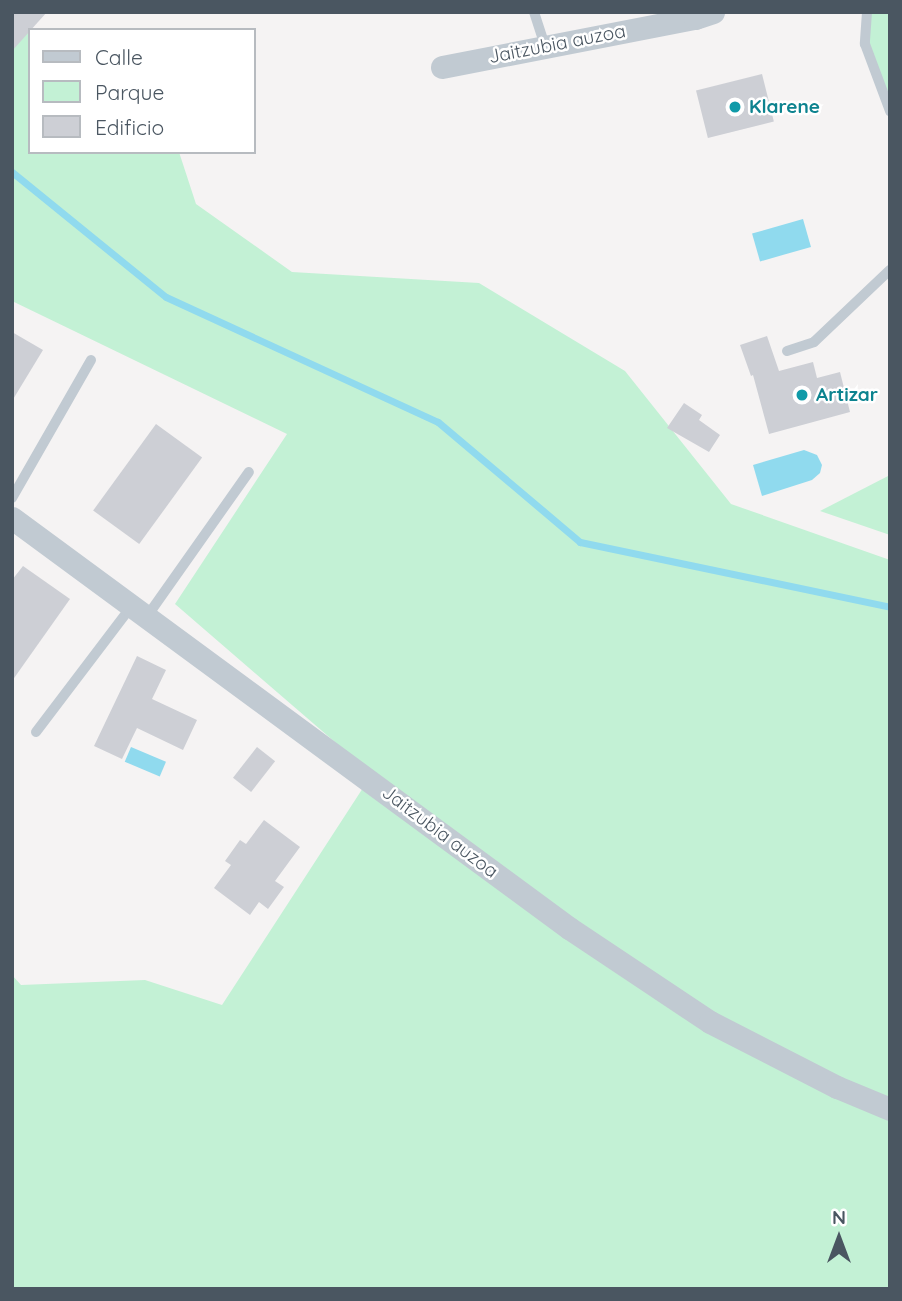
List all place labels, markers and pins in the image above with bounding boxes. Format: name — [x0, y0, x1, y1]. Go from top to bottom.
place label: Klarene — [749, 96, 820, 118]
marker: Klarene — [727, 99, 743, 115]
place label: Artizar — [816, 384, 878, 406]
marker: Artizar — [794, 387, 810, 403]

